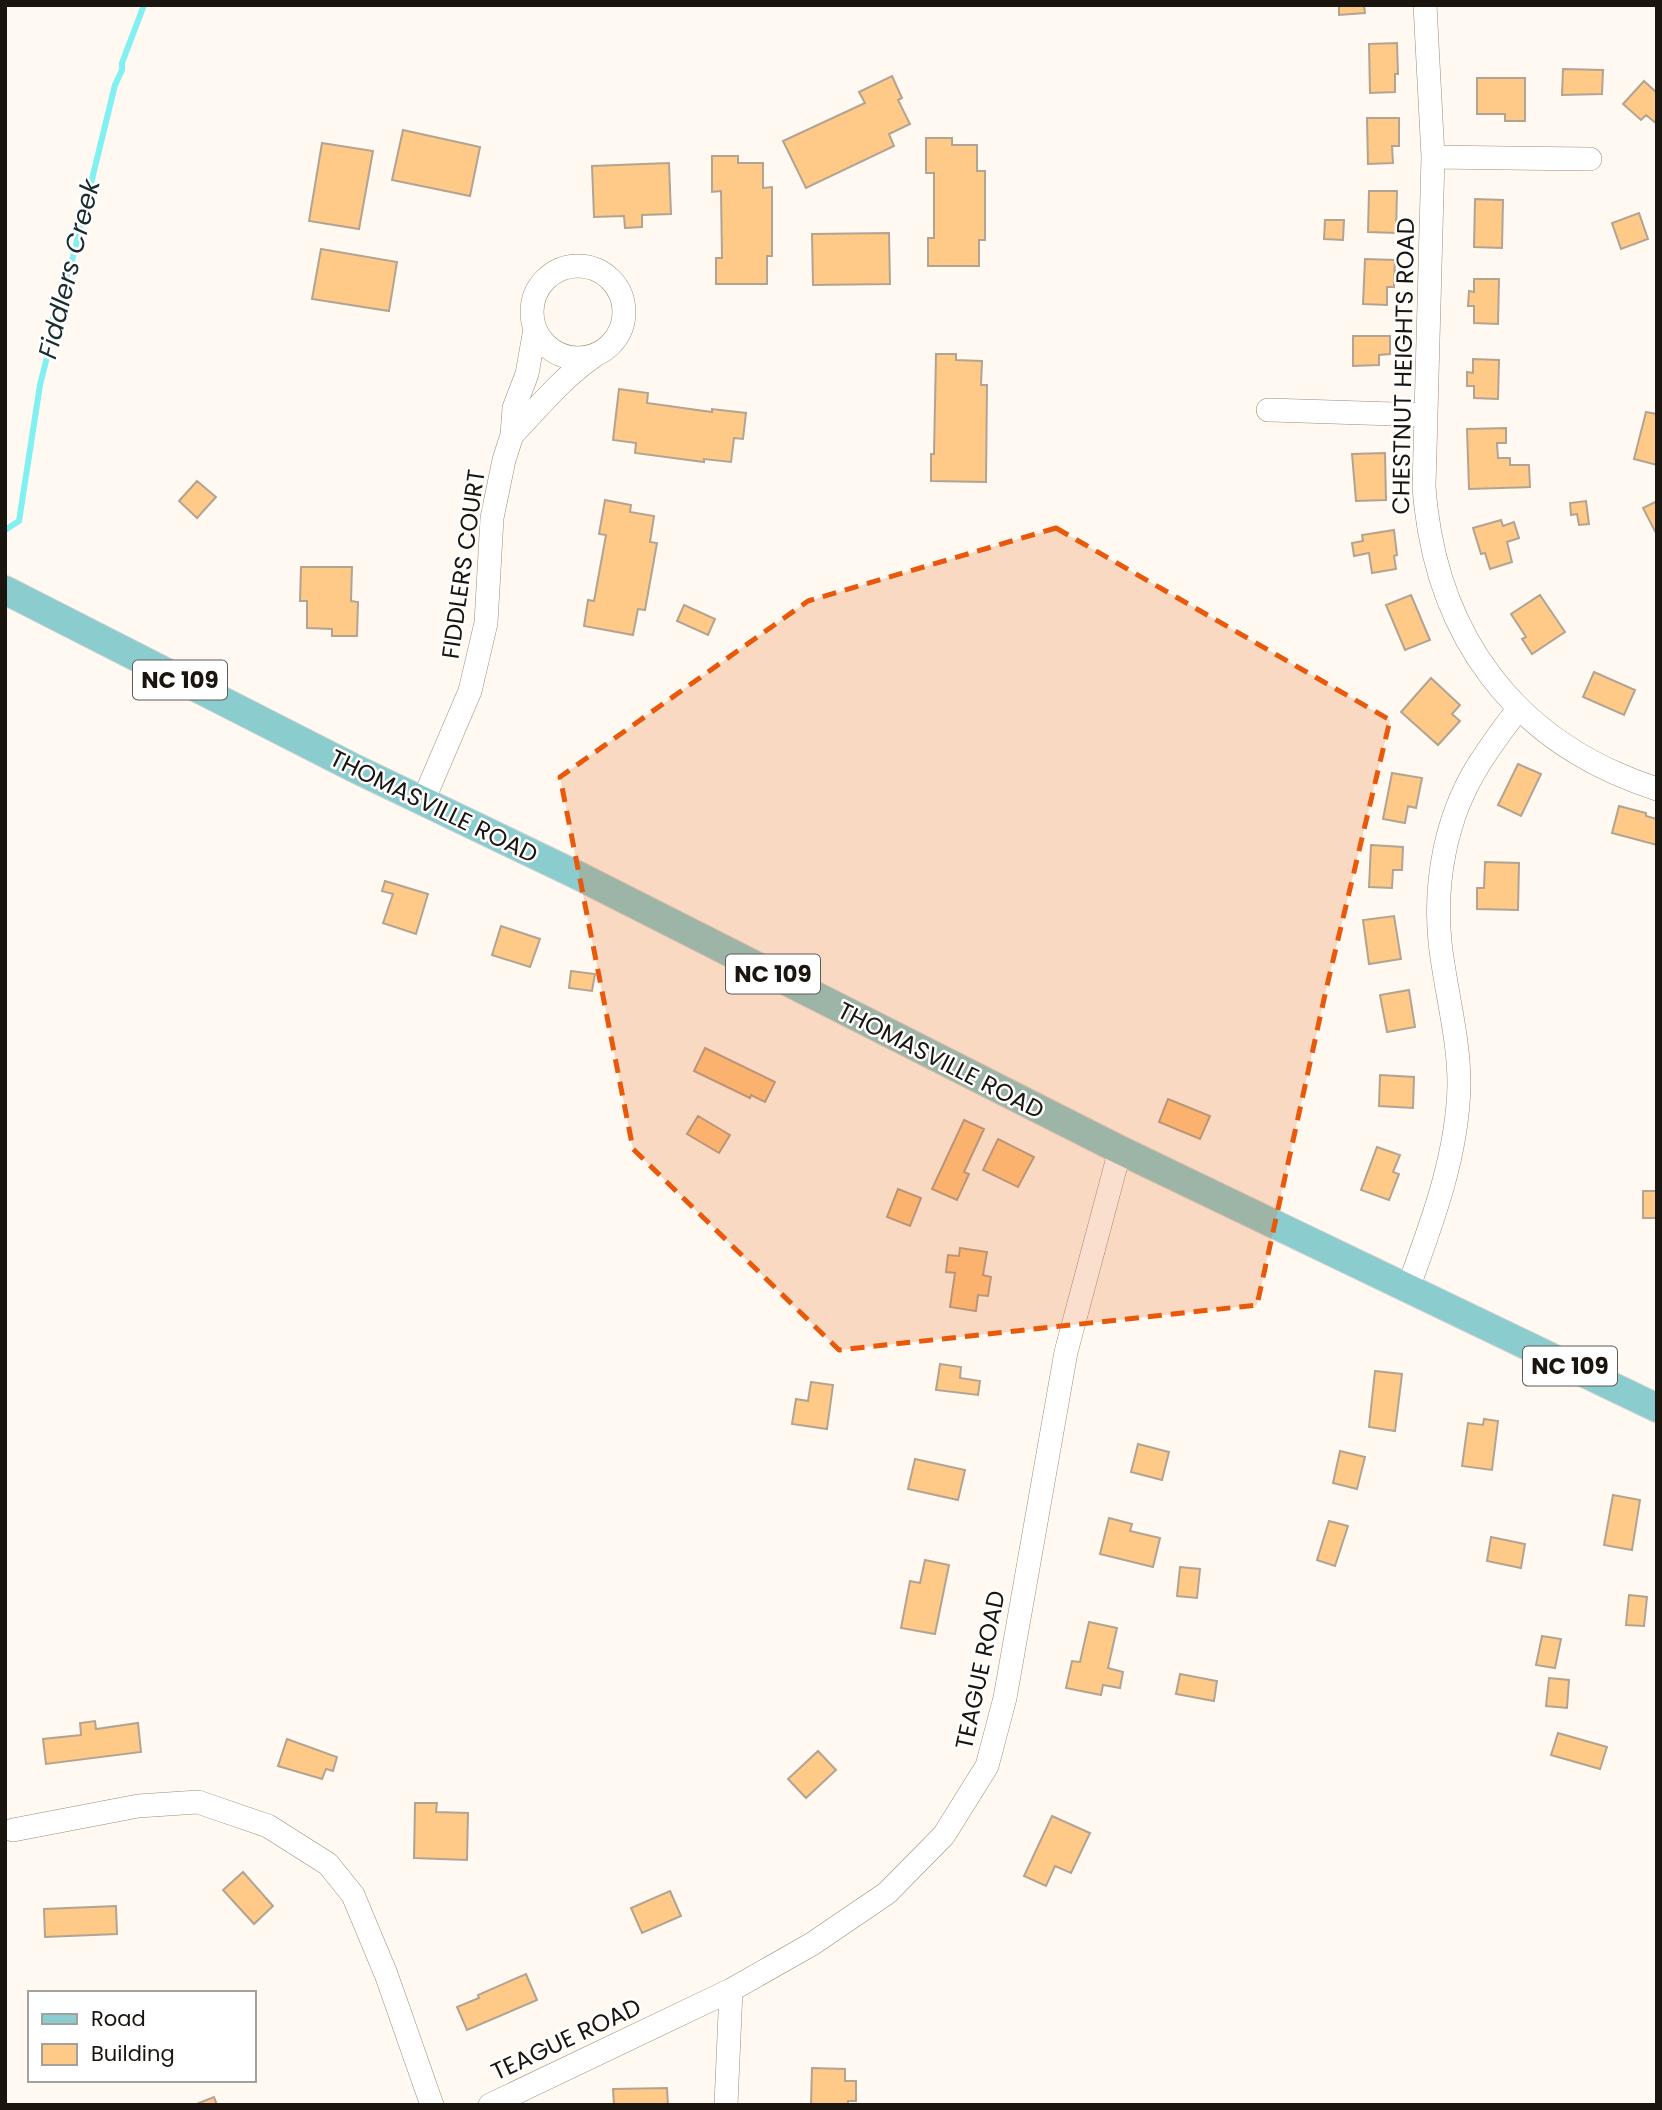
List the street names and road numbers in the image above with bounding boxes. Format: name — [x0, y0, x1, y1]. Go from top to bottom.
street label: CHESTNUT HEIGHTS ROAD — [1384, 217, 1422, 515]
street label: FIDDLERS COURT — [433, 467, 493, 661]
road number: NC 109 — [133, 660, 227, 700]
street label: THOMASVILLE ROAD — [324, 741, 544, 871]
road number: NC 109 — [726, 954, 820, 993]
street label: THOMASVILLE ROAD — [832, 994, 1050, 1126]
road number: NC 109 — [1523, 1346, 1617, 1386]
street label: TEAGUE ROAD — [947, 1587, 1013, 1753]
street label: TEAGUE ROAD — [486, 1990, 646, 2088]

